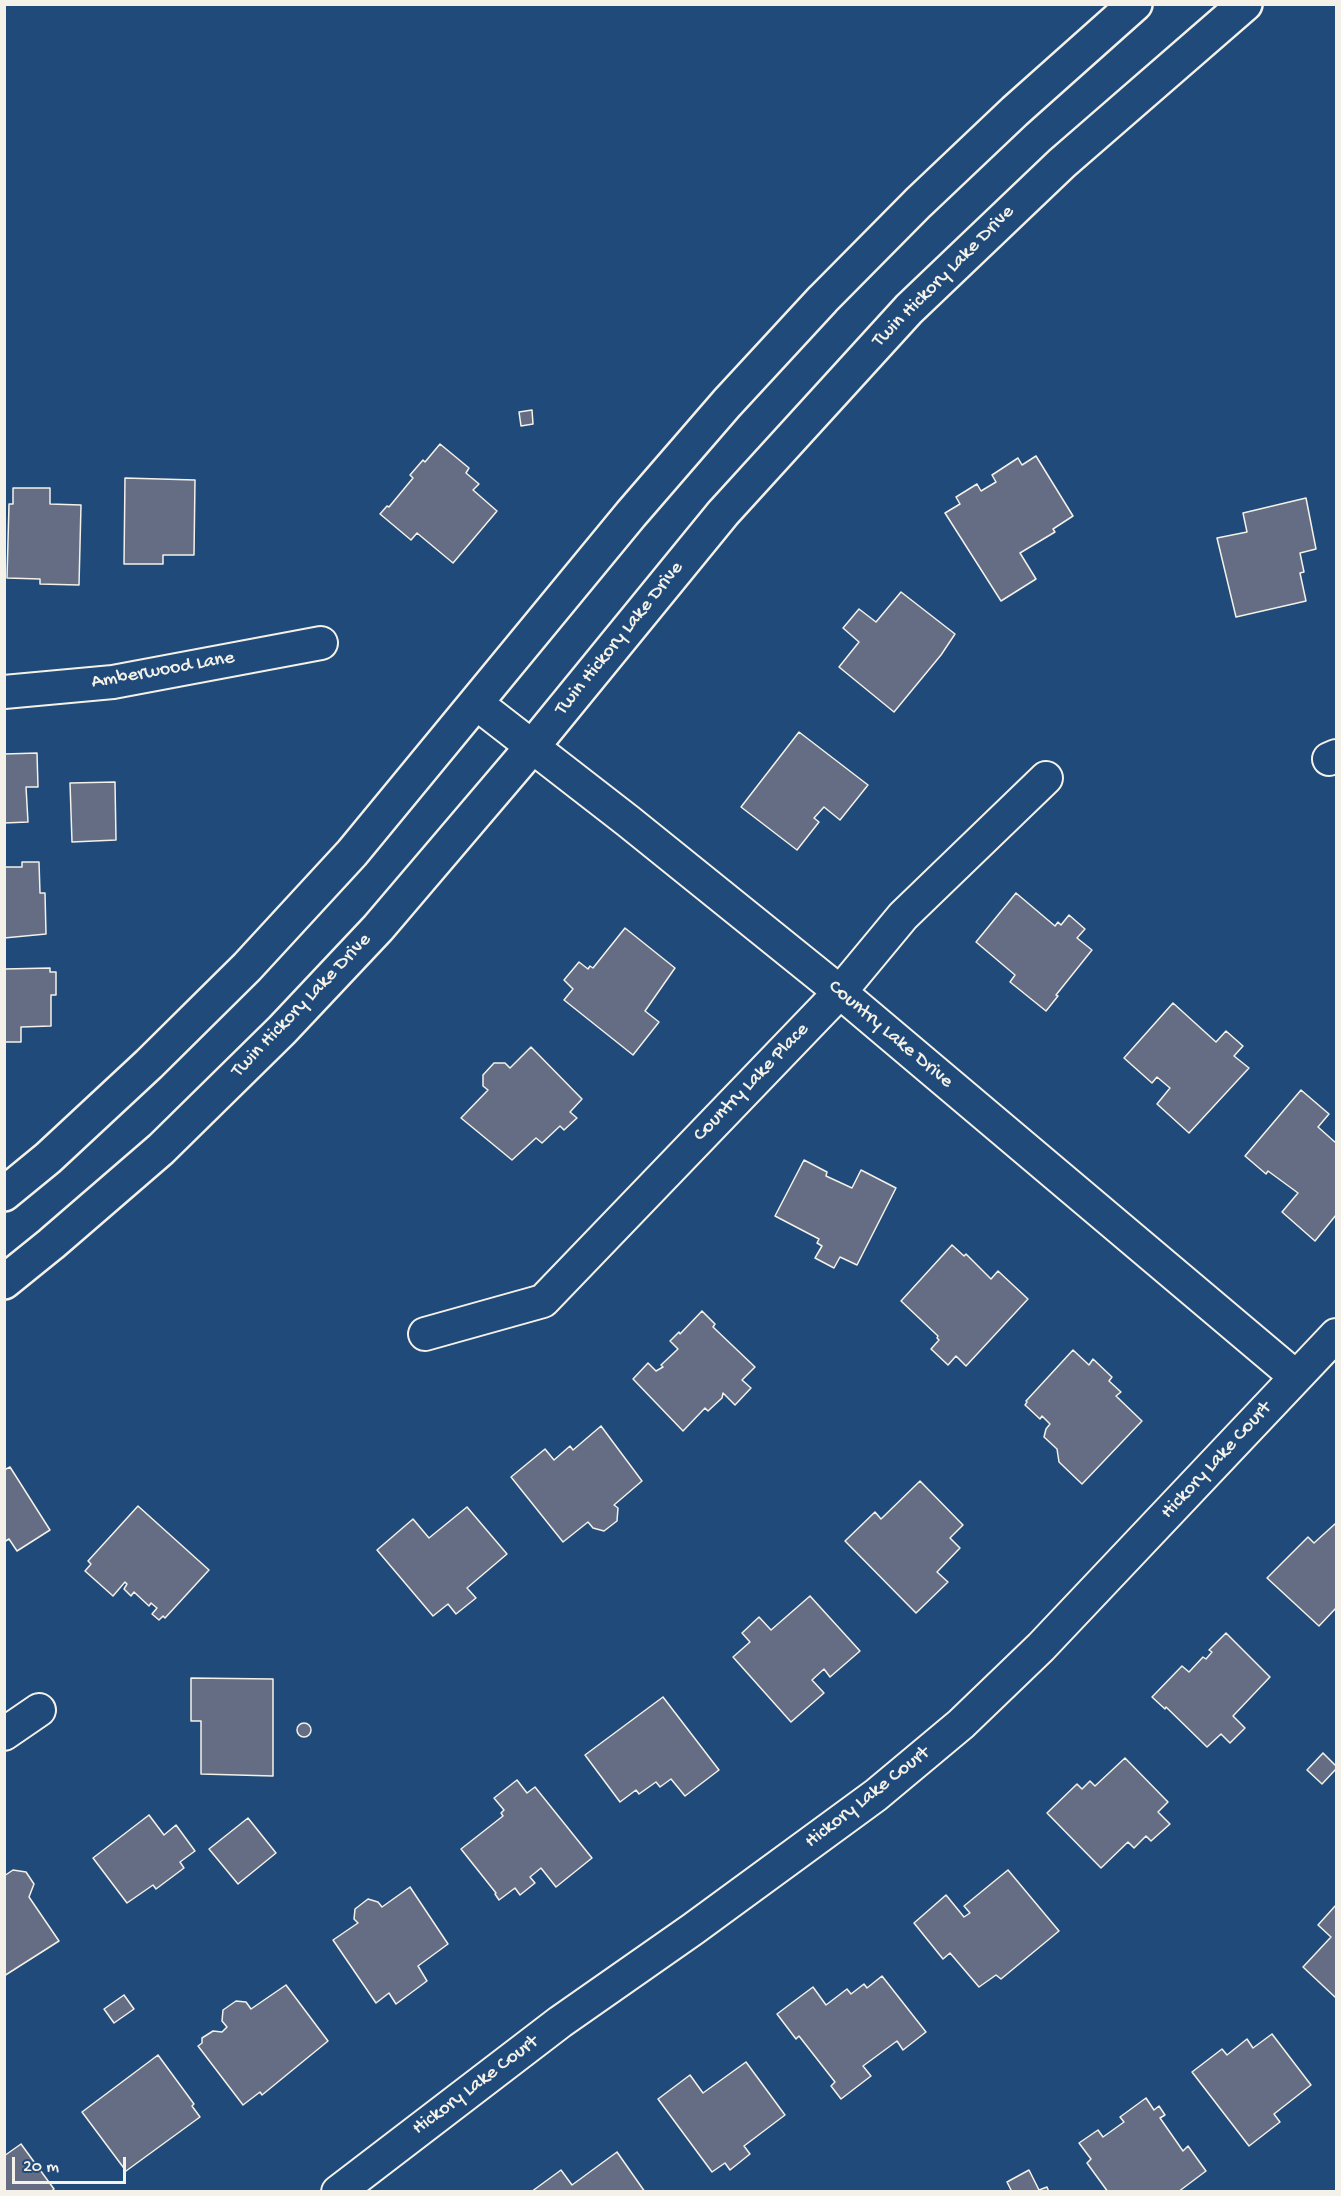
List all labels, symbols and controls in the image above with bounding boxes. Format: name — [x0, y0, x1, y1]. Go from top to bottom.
street label: Twin Hickory Lake Drive — [868, 201, 1020, 353]
street label: Twin Hickory Lake Drive — [550, 557, 690, 721]
street label: Amberwood Lane — [90, 647, 236, 695]
street label: Twin Hickory Lake Drive — [227, 929, 377, 1083]
street label: Country Lake Drive — [823, 976, 957, 1094]
street label: Country Lake Place — [689, 1019, 815, 1147]
street label: Hickory Lake Court — [1156, 1397, 1278, 1525]
street label: Hickory Lake Court — [801, 1742, 935, 1854]
street label: Hickory Lake Court — [408, 2031, 544, 2141]
scale bar — [15, 2145, 129, 2183]
text: 20 m — [23, 2157, 59, 2178]

